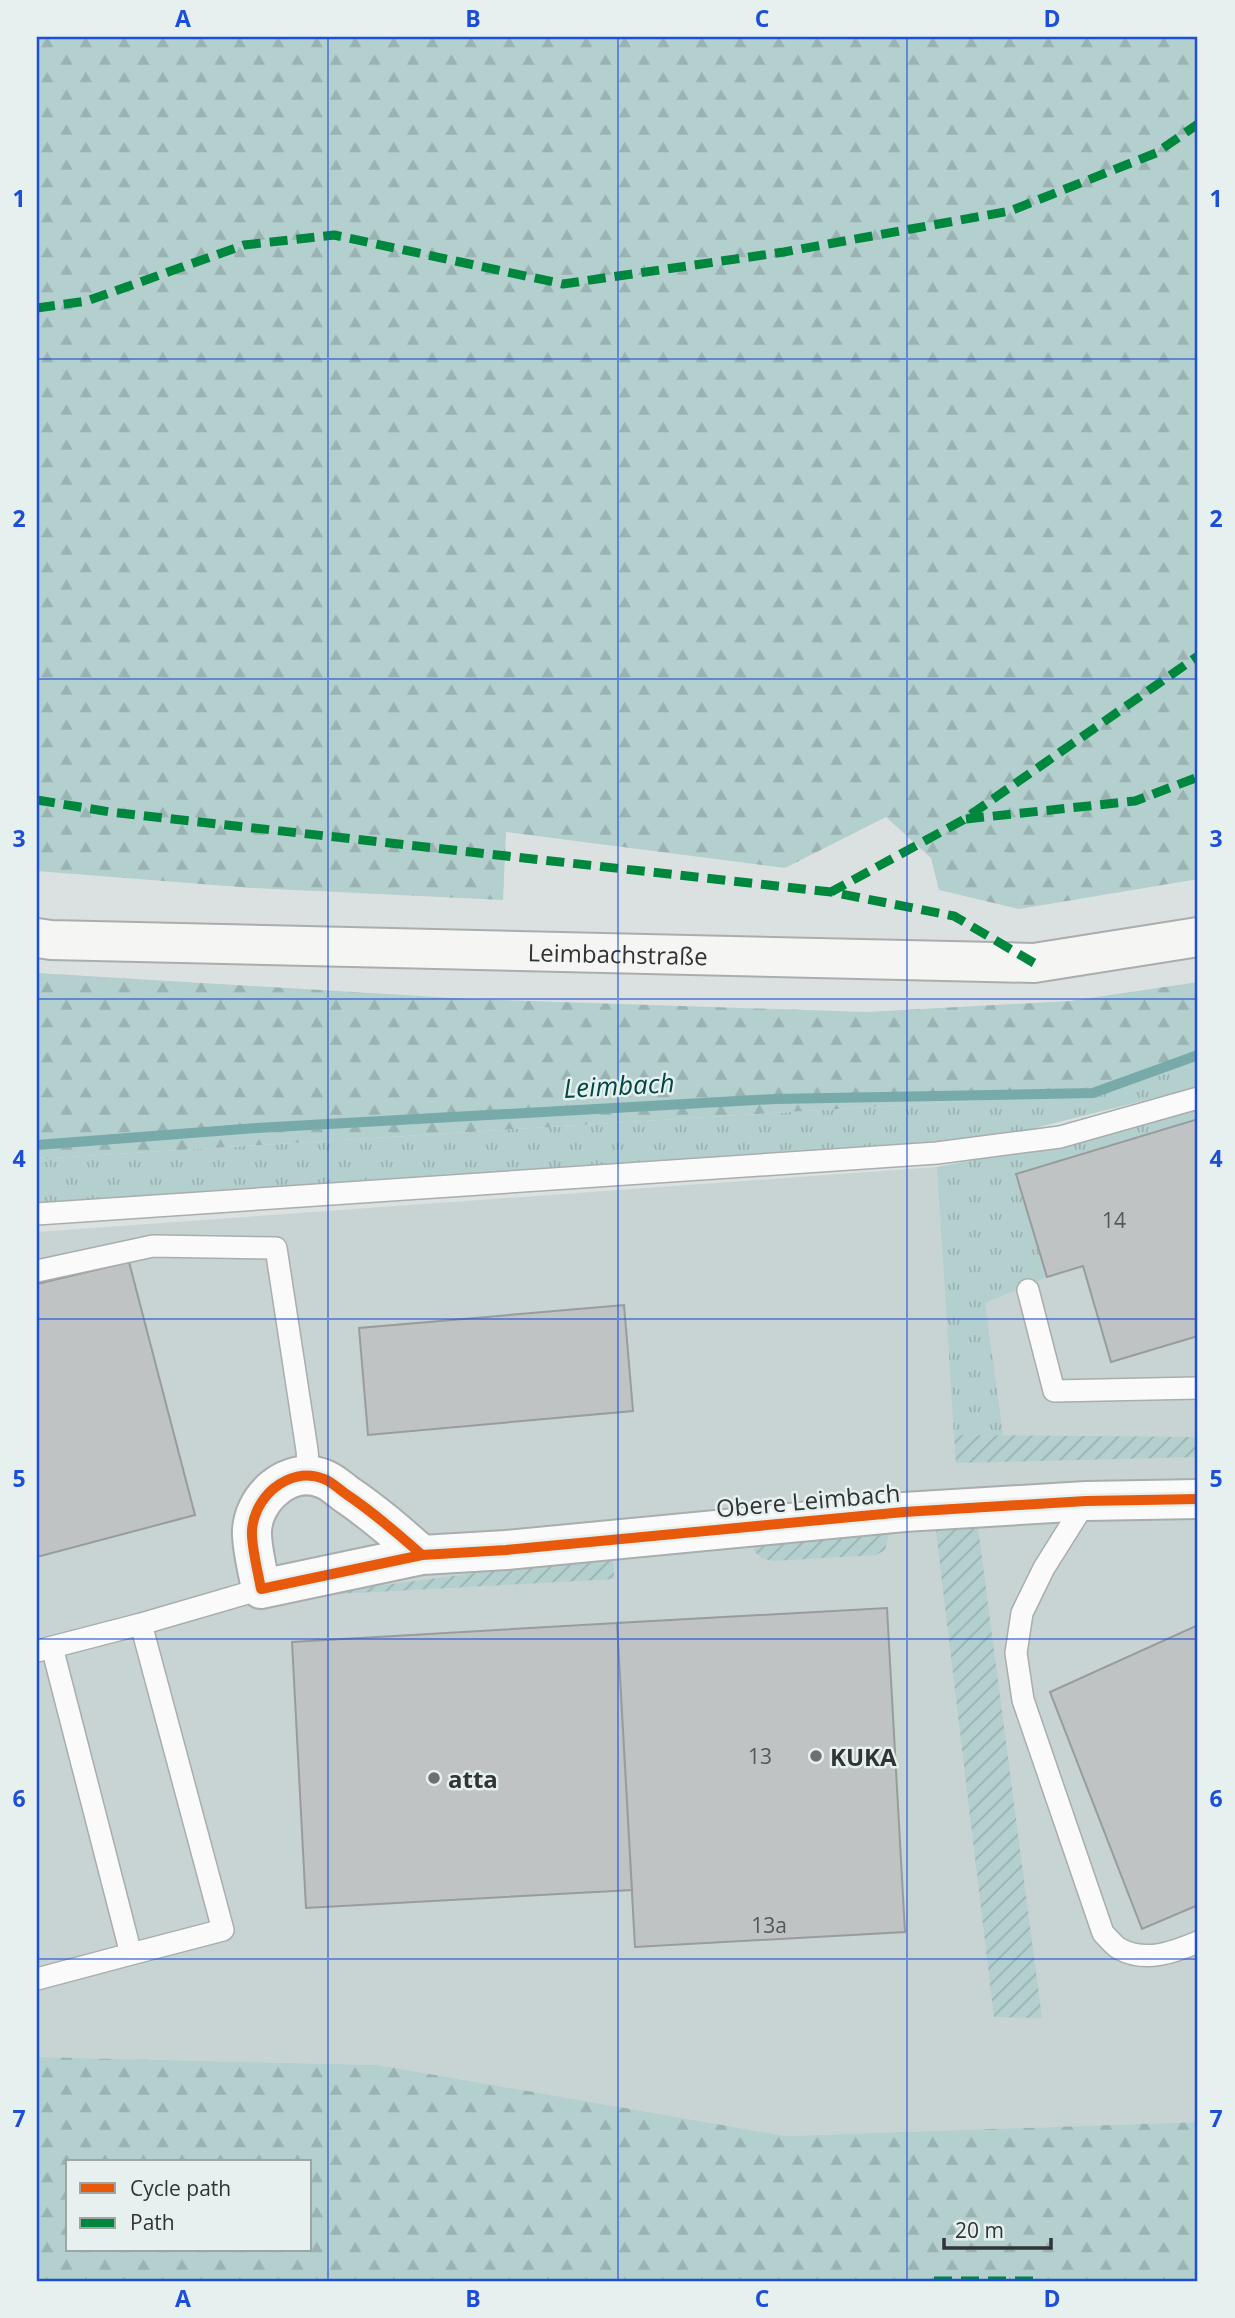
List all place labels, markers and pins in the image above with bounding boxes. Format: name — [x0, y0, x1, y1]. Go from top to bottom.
place label: KUKA — [830, 1740, 897, 1773]
marker: KUKA — [808, 1748, 824, 1764]
place label: atta — [448, 1762, 498, 1795]
marker: atta — [426, 1770, 442, 1786]

